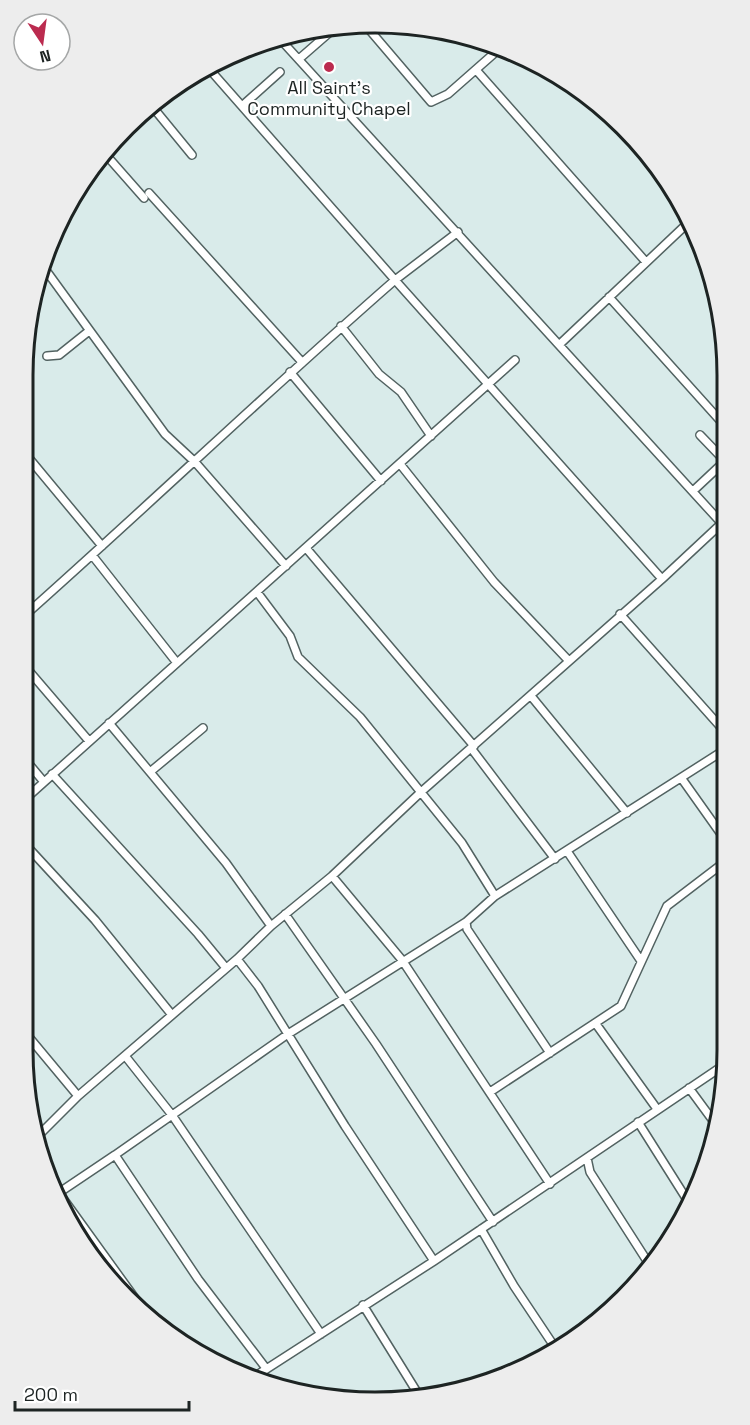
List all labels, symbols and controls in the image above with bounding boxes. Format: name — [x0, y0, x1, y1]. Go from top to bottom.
north arrow — [12, 12, 72, 72]
text: N — [38, 45, 53, 68]
marker: All Saint's Community Chapel — [322, 60, 336, 74]
place label: All Saint's Community Chapel — [247, 76, 411, 120]
scale bar — [15, 1374, 189, 1412]
text: 200 m — [24, 1383, 78, 1406]

